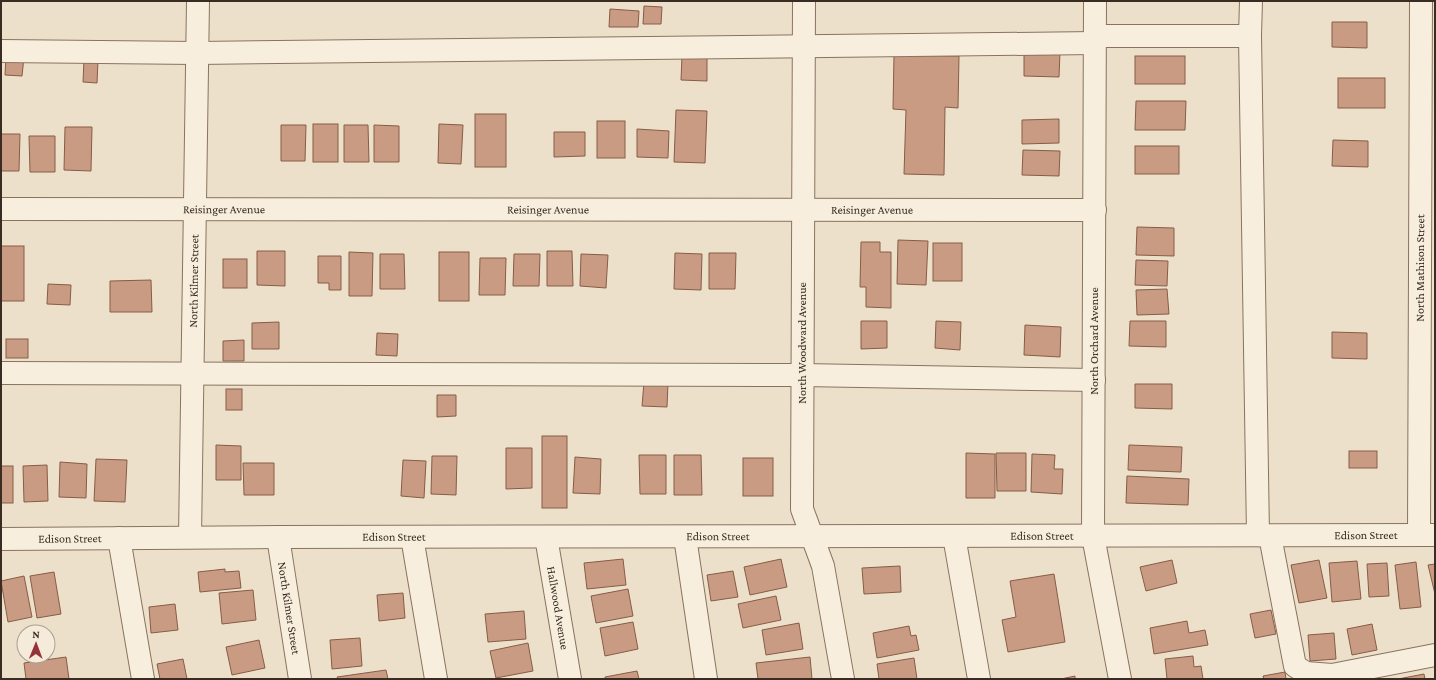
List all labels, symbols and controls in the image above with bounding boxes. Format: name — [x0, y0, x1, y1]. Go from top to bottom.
street label: Reisinger Avenue — [183, 202, 265, 216]
street label: Reisinger Avenue — [507, 202, 589, 217]
street label: Reisinger Avenue — [831, 203, 913, 217]
street label: North Mathison Street — [1413, 213, 1427, 322]
street label: North Kilmer Street — [186, 233, 202, 328]
street label: North Woodward Avenue — [795, 282, 809, 404]
street label: North Orchard Avenue — [1087, 287, 1101, 395]
street label: Edison Street — [1334, 528, 1399, 542]
street label: Edison Street — [686, 529, 751, 543]
street label: Edison Street — [1010, 529, 1075, 543]
street label: Edison Street — [362, 530, 427, 544]
street label: Edison Street — [38, 531, 103, 546]
street label: North Kilmer Street — [275, 561, 303, 656]
street label: Hallwood Avenue — [544, 565, 572, 651]
north arrow — [16, 624, 56, 664]
text: N — [32, 628, 41, 640]

